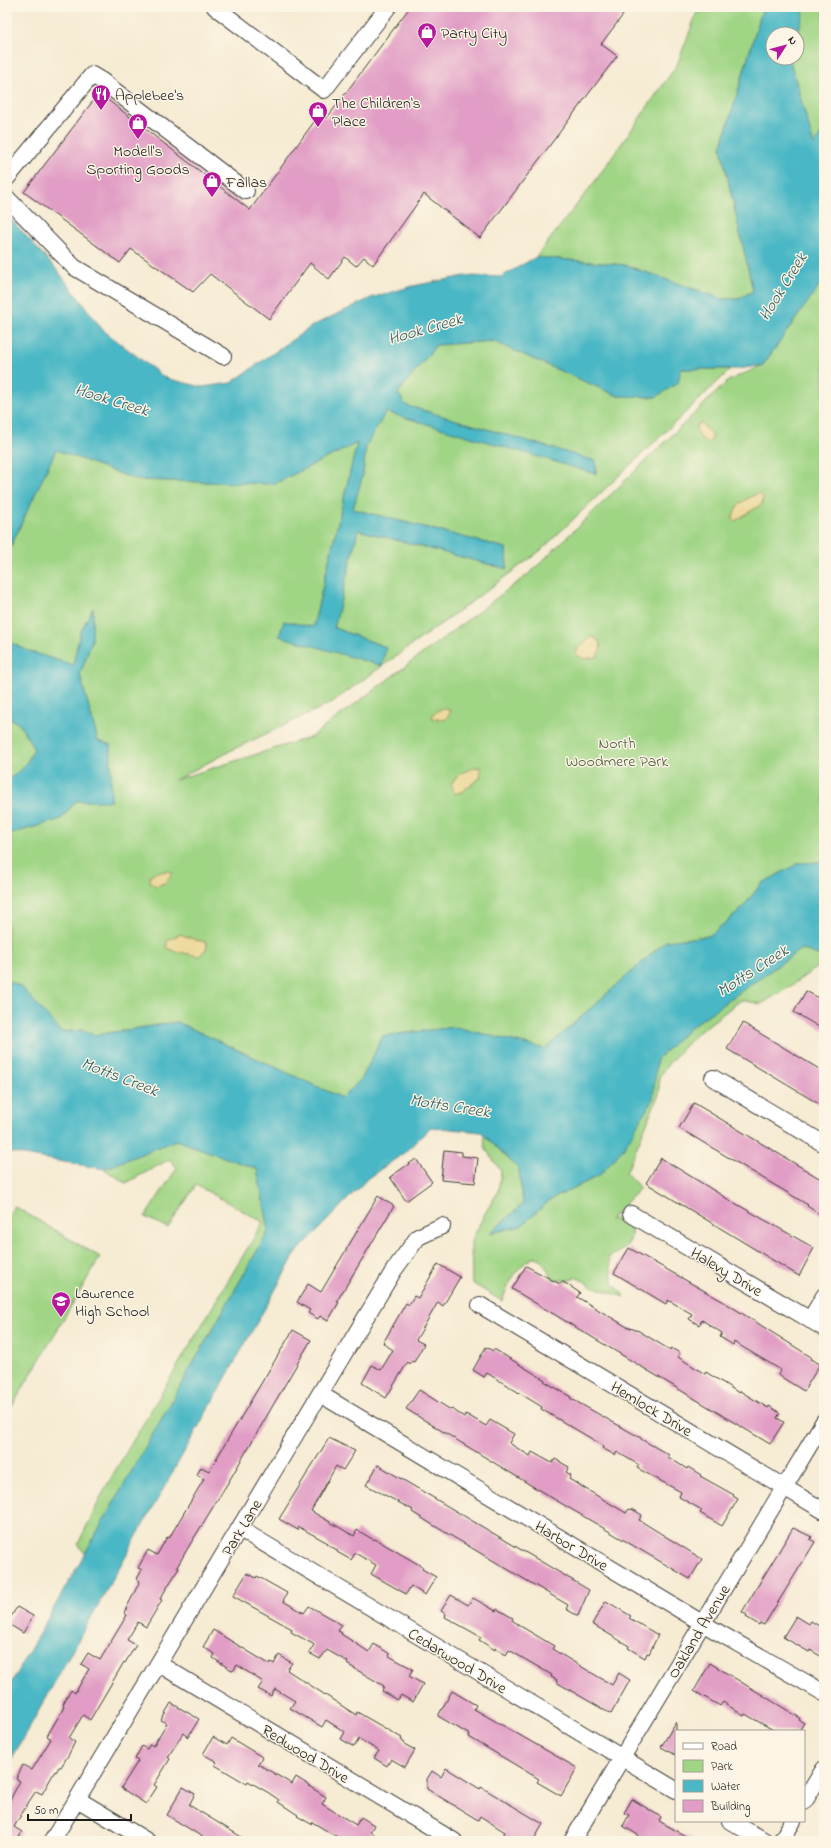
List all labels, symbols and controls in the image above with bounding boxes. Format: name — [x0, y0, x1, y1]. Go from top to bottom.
shop icon: Party City — [416, 21, 438, 49]
place label: Party City — [441, 22, 507, 46]
north arrow — [765, 26, 805, 66]
text: N — [784, 33, 801, 48]
restaurant icon: Applebee's — [90, 83, 112, 111]
place label: Applebee's — [115, 84, 184, 108]
place label: The Children's Place — [332, 92, 421, 134]
shop icon: The Children's Place — [307, 100, 329, 128]
shop icon: Modell's Sporting Goods — [127, 112, 149, 140]
place label: Modell's Sporting Goods — [86, 140, 190, 182]
shop icon: Fallas — [201, 170, 223, 198]
place label: Fallas — [225, 171, 267, 195]
water label: Hook Creek — [753, 247, 815, 326]
water label: Hook Creek — [385, 307, 467, 352]
water label: Hook Creek — [72, 377, 153, 424]
park label: North Woodmere Park — [566, 732, 669, 774]
water label: Motts Creek — [712, 938, 795, 1004]
water label: Motts Creek — [77, 1051, 163, 1104]
water label: Motts Creek — [408, 1088, 493, 1125]
street label: Halevy Drive — [685, 1242, 767, 1304]
place label: Lawrence High School — [75, 1282, 149, 1324]
school or university icon: Lawrence High School — [50, 1290, 72, 1318]
street label: Hemlock Drive — [606, 1376, 697, 1444]
street label: Park Lane — [216, 1494, 270, 1561]
street label: Harbor Drive — [530, 1515, 613, 1579]
street label: Oakland Avenue — [662, 1580, 738, 1684]
street label: Cedarwood Drive — [403, 1623, 512, 1701]
street label: Redwood Drive — [257, 1719, 354, 1791]
legend — [675, 1730, 805, 1822]
text: Road — [711, 1738, 737, 1756]
text: Park — [711, 1758, 733, 1776]
text: Water — [711, 1778, 740, 1796]
scale bar — [28, 1796, 131, 1822]
text: Building — [710, 1798, 750, 1817]
text: 50 m — [34, 1802, 58, 1820]

